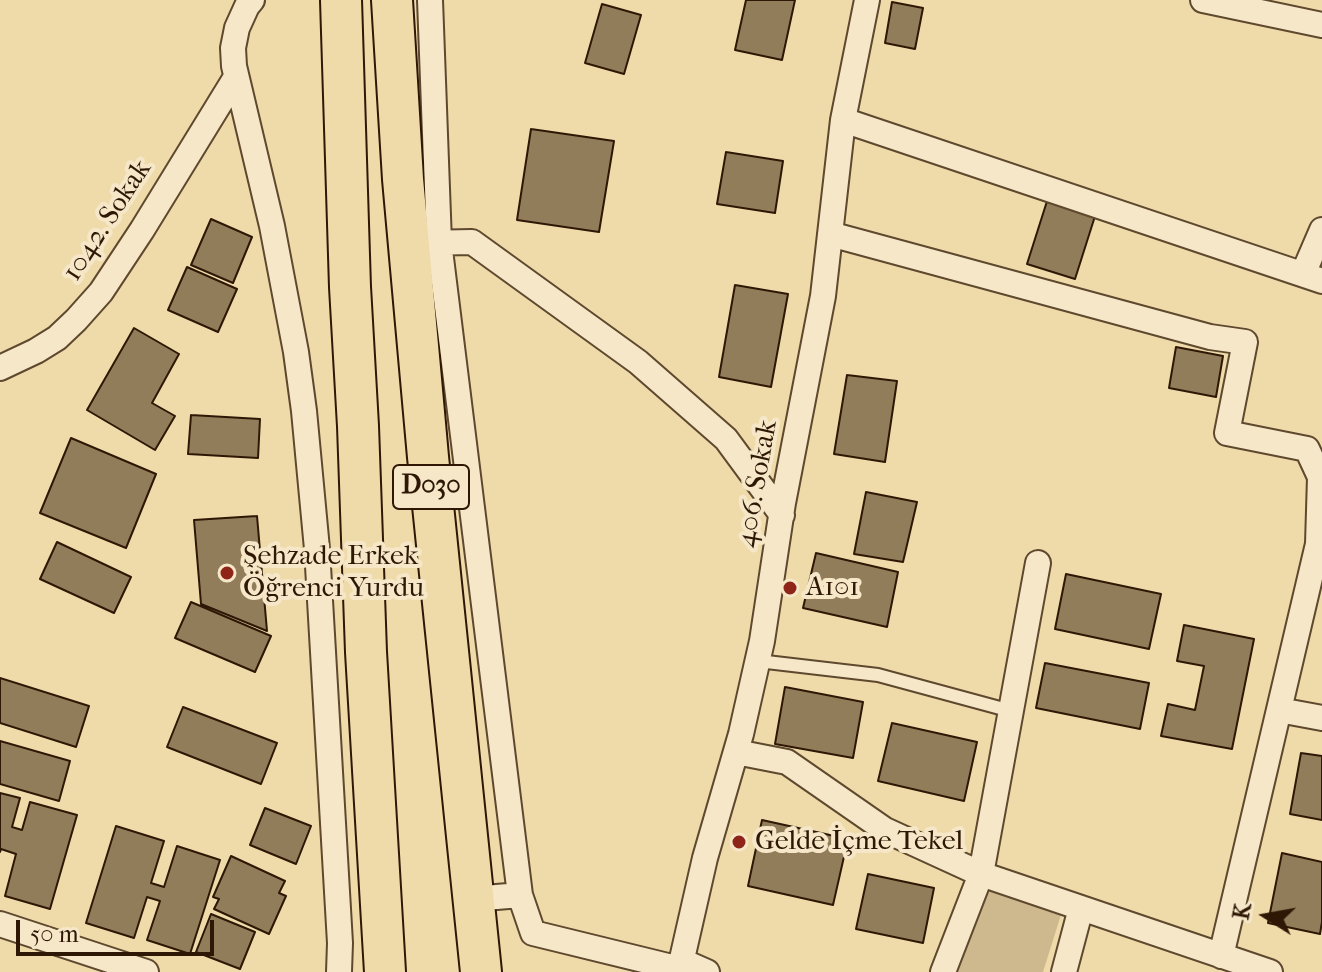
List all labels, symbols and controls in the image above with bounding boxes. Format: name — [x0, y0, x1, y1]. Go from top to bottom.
street label: 1042. Sokak — [56, 154, 160, 288]
street label: 406. Sokak — [730, 418, 786, 550]
road number: D030 — [393, 465, 469, 509]
place label: Şehzade Erkek Öğrenci Yurdu — [243, 540, 424, 606]
marker: Şehzade Erkek Öğrenci Yurdu — [218, 564, 236, 582]
place label: A101 — [806, 571, 859, 605]
marker: A101 — [781, 579, 799, 597]
place label: Gelde İçme Tekel — [755, 825, 963, 859]
marker: Gelde İçme Tekel — [730, 833, 748, 851]
north arrow — [1226, 876, 1306, 956]
text: K — [1228, 901, 1257, 922]
scale bar — [20, 904, 218, 954]
text: 50 m — [30, 920, 79, 948]

